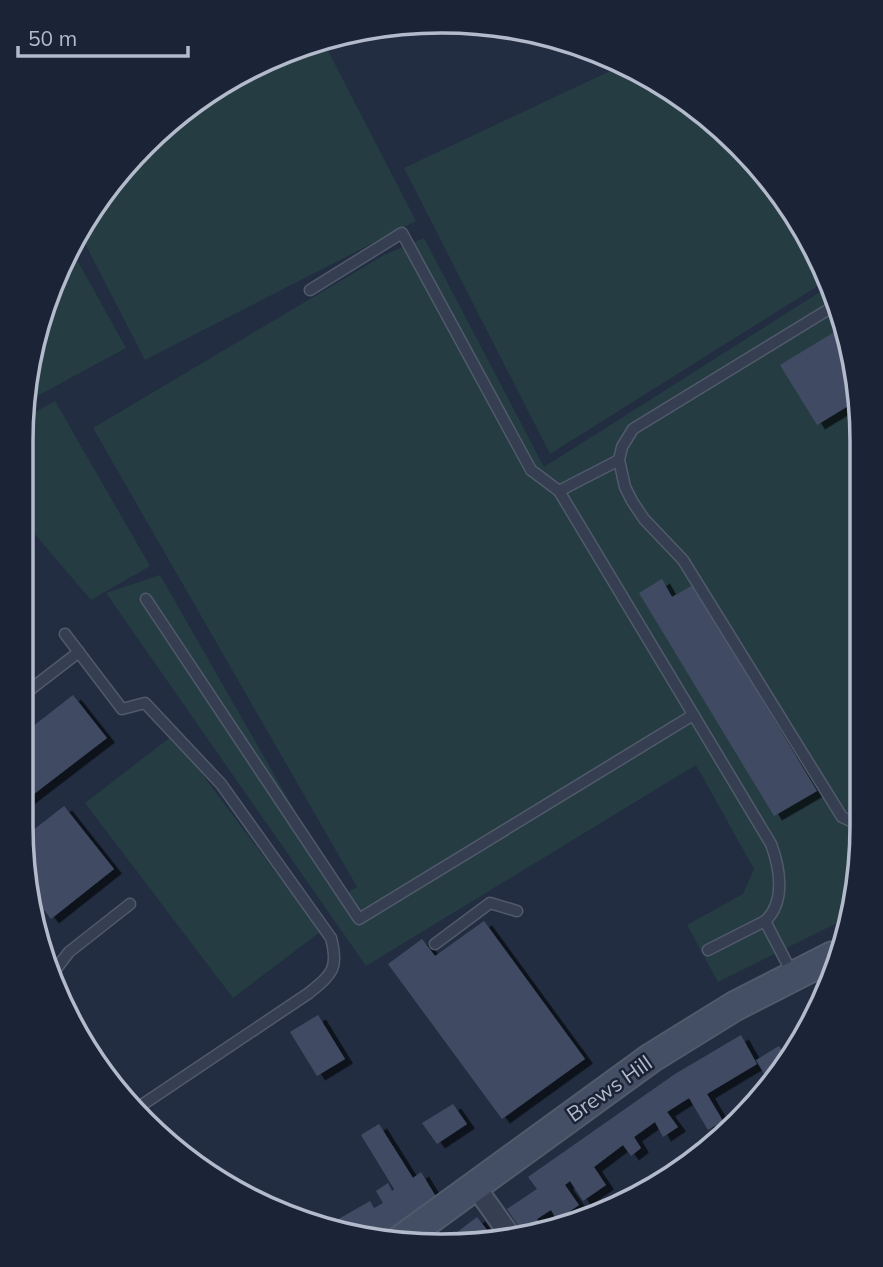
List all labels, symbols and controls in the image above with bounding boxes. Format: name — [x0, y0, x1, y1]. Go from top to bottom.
scale bar — [18, 14, 187, 58]
text: 50 m — [28, 25, 77, 51]
street label: Brews Hill — [561, 1049, 657, 1127]

